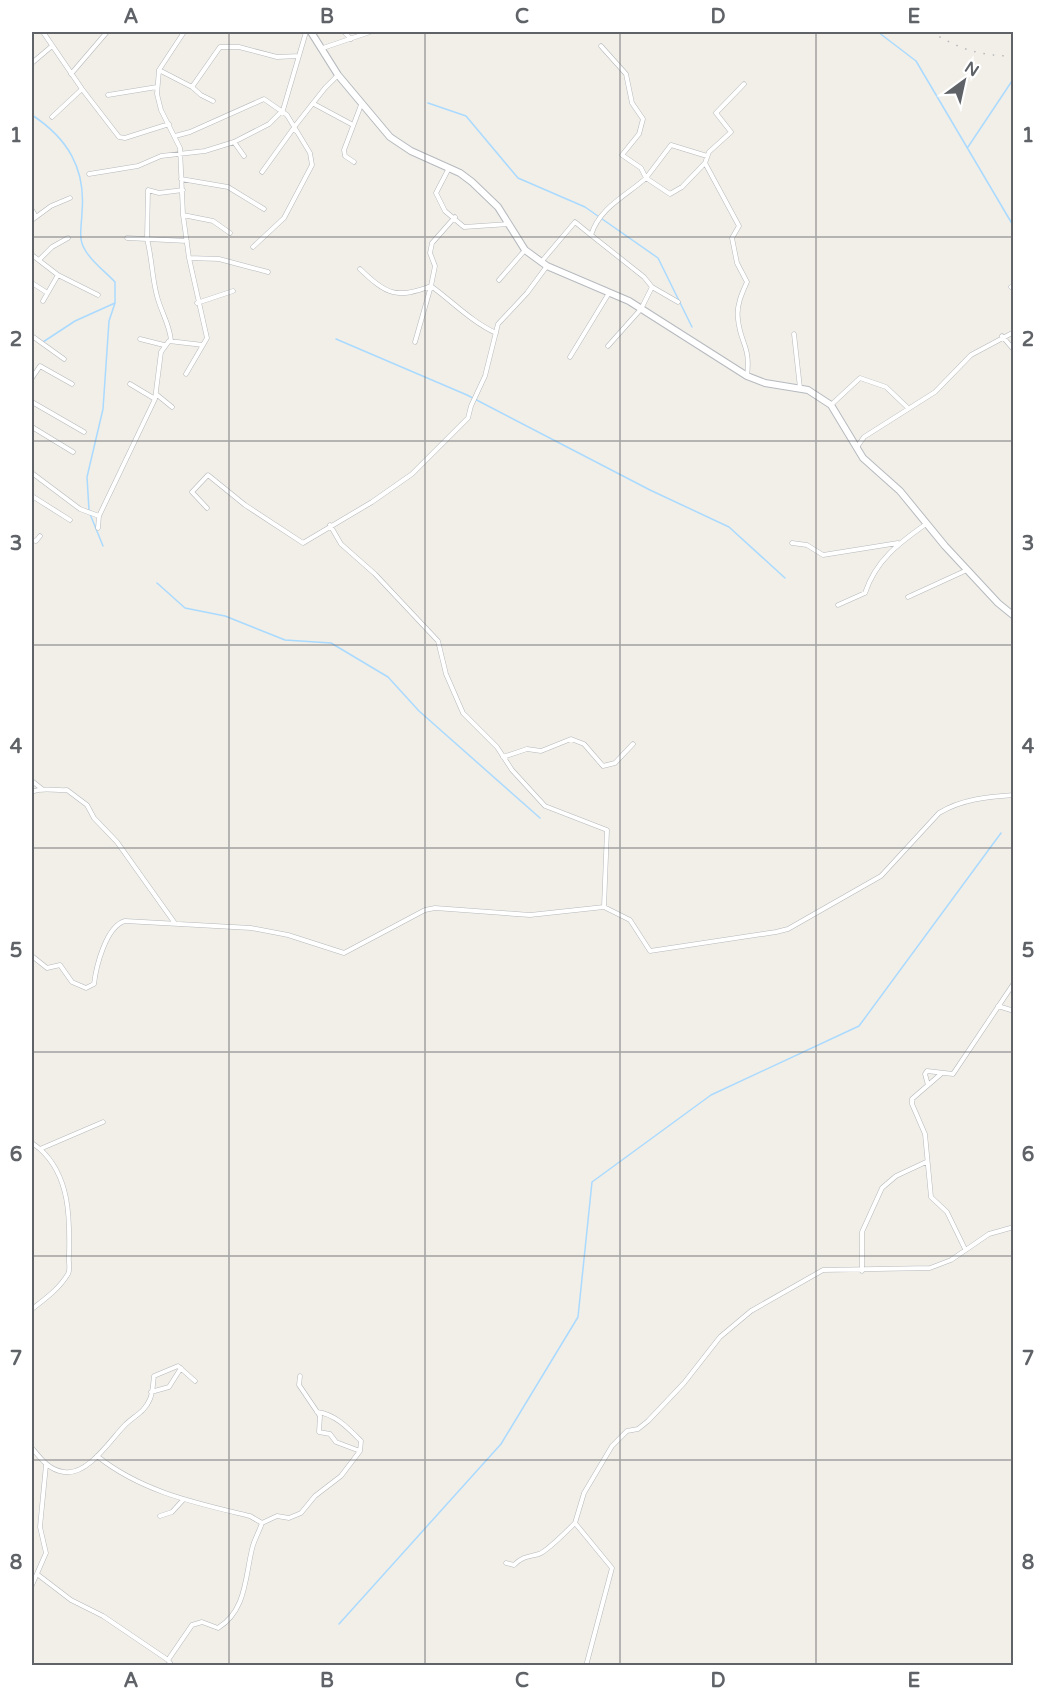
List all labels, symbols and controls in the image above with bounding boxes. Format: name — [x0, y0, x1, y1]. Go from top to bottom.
text: A — [124, 5, 139, 29]
text: B — [320, 5, 334, 29]
text: C — [515, 5, 529, 29]
text: D — [710, 5, 726, 29]
text: E — [908, 5, 921, 29]
north arrow — [934, 51, 994, 111]
text: N — [961, 57, 982, 81]
text: 1 — [10, 124, 22, 148]
text: 1 — [1022, 124, 1034, 148]
text: 2 — [10, 328, 22, 352]
text: 2 — [1022, 328, 1034, 352]
text: 3 — [10, 532, 22, 556]
text: 3 — [1022, 532, 1034, 556]
text: 4 — [10, 735, 23, 759]
text: 4 — [1022, 735, 1035, 759]
text: 5 — [10, 939, 22, 963]
text: 5 — [1022, 939, 1034, 963]
text: 6 — [10, 1143, 22, 1167]
text: 6 — [1022, 1143, 1034, 1167]
text: 7 — [10, 1347, 22, 1371]
text: 7 — [1022, 1347, 1034, 1371]
text: 8 — [10, 1551, 22, 1575]
text: 8 — [1022, 1551, 1034, 1575]
text: A — [124, 1669, 139, 1693]
text: B — [320, 1669, 334, 1693]
text: C — [515, 1669, 529, 1693]
text: D — [710, 1669, 726, 1693]
text: E — [908, 1669, 921, 1693]

